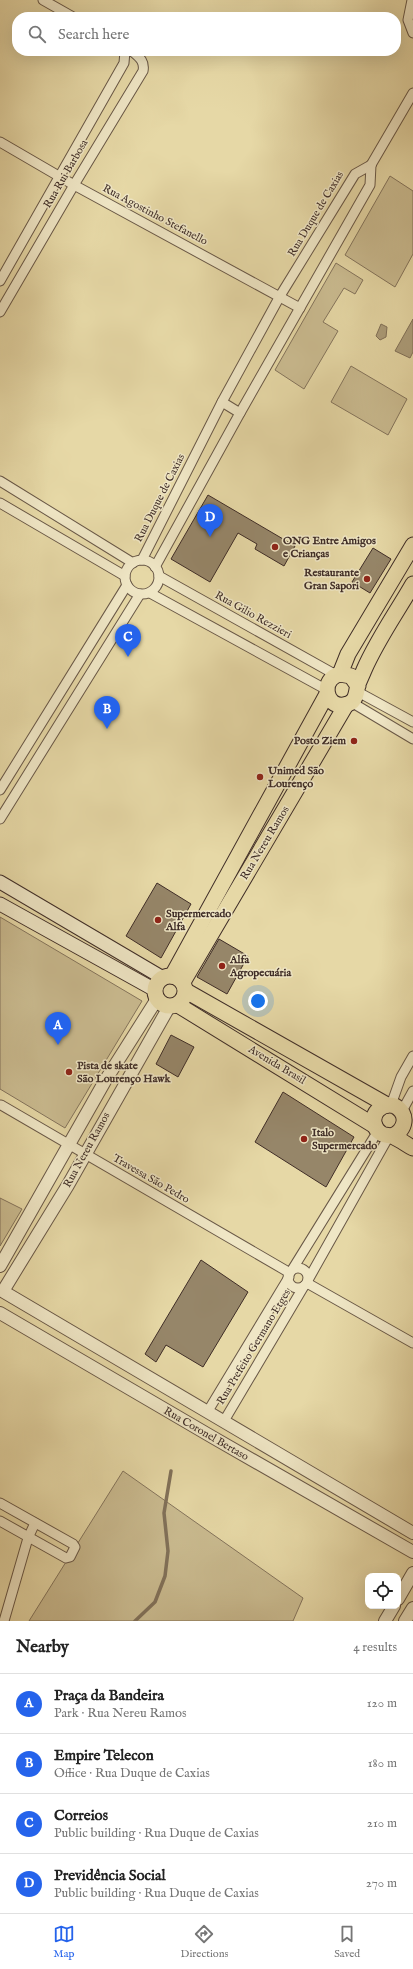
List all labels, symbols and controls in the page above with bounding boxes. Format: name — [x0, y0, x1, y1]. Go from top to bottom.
search box — [12, 12, 401, 56]
icon: search — [26, 23, 48, 45]
text: Search here — [58, 25, 129, 44]
street label: Rua Rui Barbosa — [41, 137, 91, 211]
street label: Rua Duque de Caxias — [285, 169, 347, 259]
street label: Rua Agostinho Stefanello — [100, 181, 210, 249]
street label: Rua Duque de Caxias — [132, 451, 188, 544]
pin: D — [197, 504, 223, 537]
place label: ONG Entre Amigos e Crianças — [283, 534, 376, 561]
marker: ONG Entre Amigos e Crianças — [270, 542, 280, 552]
place label: Restaurante Gran Sapori — [304, 566, 359, 593]
marker: Restaurante Gran Sapori — [362, 574, 372, 584]
street label: Rua Gilio Rezzieri — [212, 588, 294, 642]
pin: C — [115, 624, 141, 657]
pin: B — [94, 696, 120, 729]
place label: Posto Ziem — [294, 734, 346, 748]
marker: Posto Ziem — [349, 736, 359, 746]
place label: Unimed São Lourenço — [267, 764, 324, 791]
marker: Unimed São Lourenço — [255, 772, 265, 782]
street label: Rua Nereu Ramos — [237, 803, 293, 883]
place label: Supermercado Alfa — [165, 907, 231, 934]
marker: Supermercado Alfa — [153, 915, 163, 925]
place label: Alfa Agropecuária — [229, 953, 292, 980]
marker: Alfa Agropecuária — [217, 961, 227, 971]
your location — [248, 991, 268, 1011]
pin: A — [45, 1012, 71, 1045]
street label: Avenida Brasil — [245, 1042, 308, 1088]
place label: Pista de skate São Lourenço Hawk — [77, 1059, 171, 1086]
marker: Pista de skate São Lourenço Hawk — [64, 1067, 74, 1077]
street label: Rua Nereu Ramos — [61, 1110, 114, 1190]
place label: Italo Supermercado — [312, 1126, 377, 1153]
marker: Italo Supermercado — [299, 1134, 309, 1144]
street label: Travessa São Pedro — [110, 1151, 192, 1207]
street label: Rua Prefeito Germano Etges — [214, 1287, 294, 1407]
street label: Rua Coronel Bertaso — [161, 1404, 251, 1464]
map controls — [365, 1573, 401, 1609]
button: locate — [365, 1573, 401, 1609]
text: Nearby — [16, 1637, 69, 1658]
text: 4 results — [353, 1639, 397, 1656]
text: Praça da Bandeira — [54, 1686, 164, 1705]
text: A — [25, 1695, 33, 1712]
text: 120 m — [367, 1695, 397, 1712]
text: Park · Rua Nereu Ramos — [54, 1705, 187, 1722]
text: Empire Telecon — [54, 1746, 154, 1765]
text: B — [25, 1755, 33, 1772]
text: 180 m — [368, 1755, 397, 1772]
text: Office · Rua Duque de Caxias — [54, 1765, 210, 1782]
text: Correios — [54, 1806, 108, 1825]
text: C — [24, 1815, 34, 1832]
text: 210 m — [367, 1815, 397, 1832]
text: Public building · Rua Duque de Caxias — [54, 1825, 259, 1842]
text: Previdência Social — [54, 1866, 166, 1885]
text: D — [24, 1875, 34, 1892]
text: 270 m — [366, 1875, 397, 1892]
text: Public building · Rua Duque de Caxias — [54, 1885, 259, 1902]
tab: Map — [53, 1923, 75, 1961]
tab: Directions — [181, 1923, 228, 1961]
tab: Saved — [334, 1923, 360, 1961]

